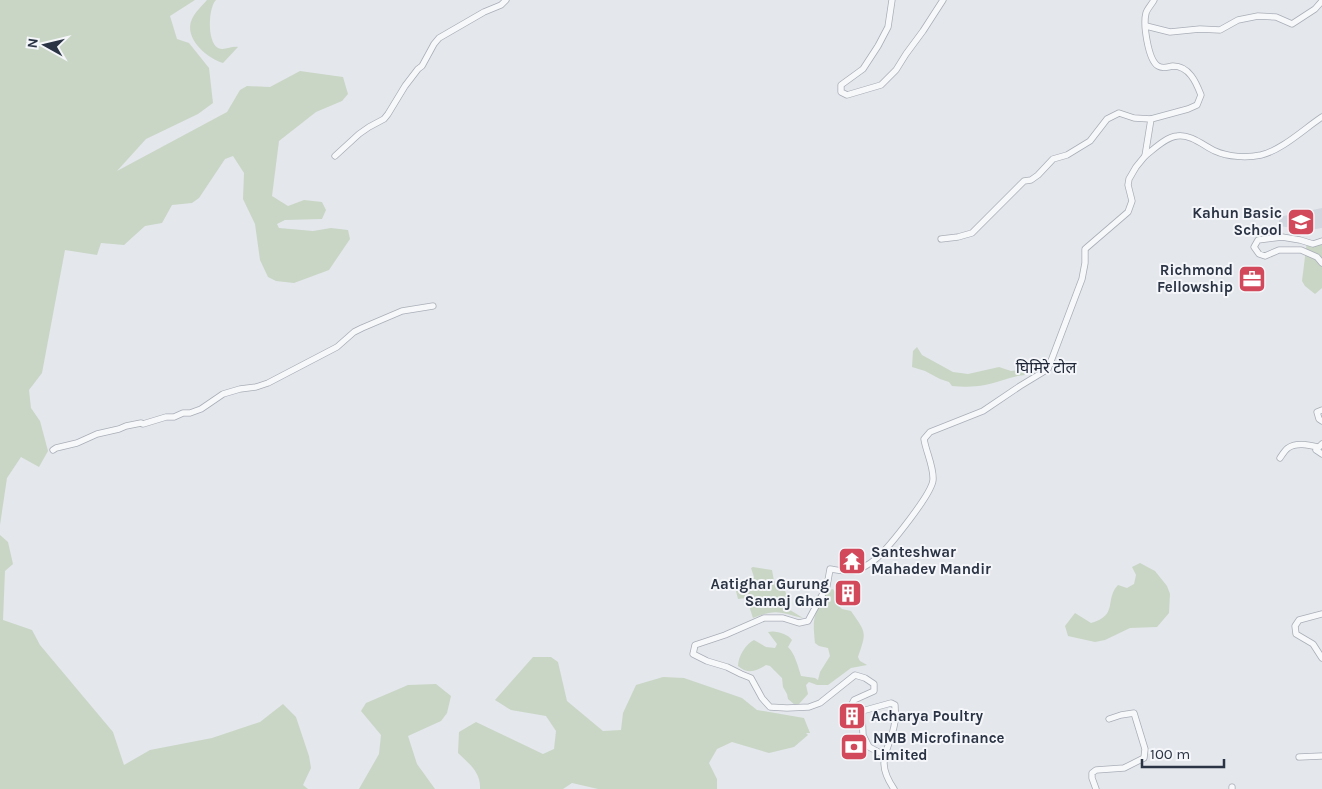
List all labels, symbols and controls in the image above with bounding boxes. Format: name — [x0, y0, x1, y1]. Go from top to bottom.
north arrow — [20, 20, 70, 70]
text: N — [24, 37, 42, 49]
place label: Kahun Basic School — [1192, 204, 1282, 239]
school or university icon: Kahun Basic School — [1286, 207, 1316, 237]
place label: Richmond Fellowship — [1157, 261, 1233, 296]
office icon: Richmond Fellowship — [1237, 264, 1267, 294]
district label: घिमिरे टोल — [1016, 358, 1078, 377]
place label: Santeshwar Mahadev Mandir — [871, 543, 991, 578]
temple icon: Santeshwar Mahadev Mandir — [837, 546, 867, 576]
place label: Aatighar Gurung Samaj Ghar — [711, 575, 829, 610]
building icon: Aatighar Gurung Samaj Ghar — [833, 578, 863, 608]
building icon: Acharya Poultry — [837, 701, 867, 731]
place label: Acharya Poultry — [871, 707, 983, 725]
place label: NMB Microfinance Limited — [873, 729, 1005, 764]
bank icon: NMB Microfinance Limited — [839, 732, 869, 762]
scale bar — [1142, 736, 1224, 768]
text: 100 m — [1150, 745, 1190, 763]

